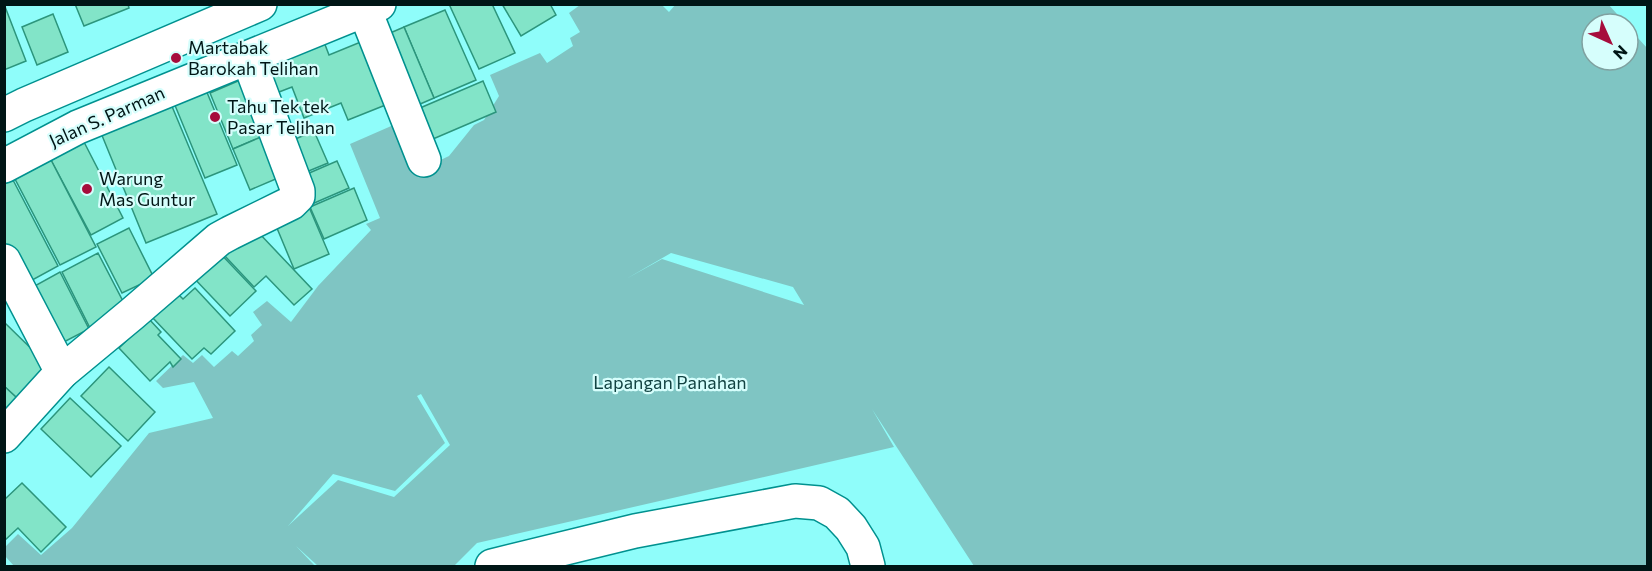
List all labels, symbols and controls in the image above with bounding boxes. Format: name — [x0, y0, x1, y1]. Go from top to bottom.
north arrow — [1580, 12, 1640, 72]
place label: Martabak Barokah Telihan — [188, 36, 318, 79]
text: N — [1610, 42, 1632, 64]
marker: Martabak Barokah Telihan — [169, 51, 183, 65]
street label: Jalan S. Parman — [45, 81, 168, 151]
place label: Tahu Tek tek Pasar Telihan — [227, 95, 335, 138]
marker: Tahu Tek tek Pasar Telihan — [208, 110, 222, 124]
place label: Warung Mas Guntur — [99, 167, 195, 210]
marker: Warung Mas Guntur — [80, 182, 94, 196]
park label: Lapangan Panahan — [593, 371, 747, 393]

